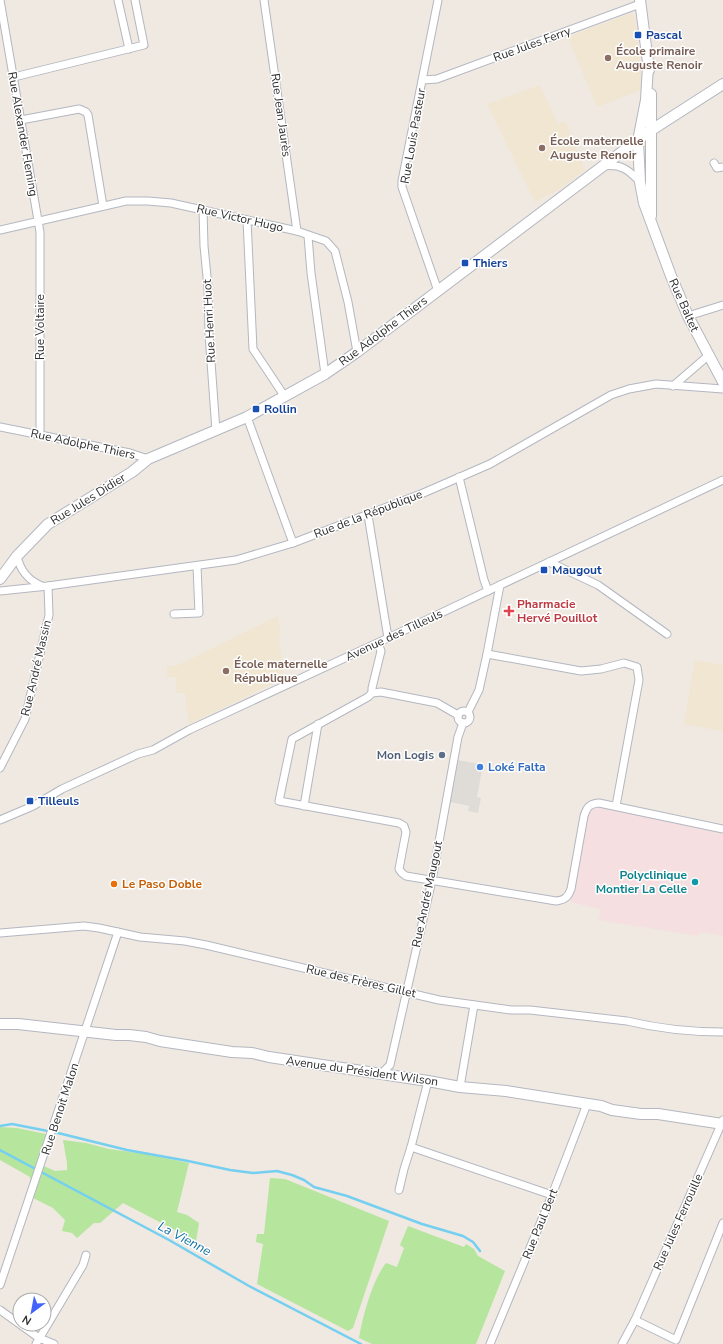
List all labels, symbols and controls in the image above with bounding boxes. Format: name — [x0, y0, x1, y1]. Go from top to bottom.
street label: Rue Jules Ferry — [491, 22, 574, 65]
place label: Pascal — [646, 27, 682, 43]
marker: Pascal — [633, 30, 643, 40]
place label: École primaire Auguste Renoir — [616, 43, 703, 73]
marker: École primaire Auguste Renoir — [603, 53, 613, 63]
street label: Rue Alexander Fleming — [4, 70, 42, 198]
street label: Rue Jean Jaurès — [267, 72, 295, 158]
street label: Rue Louis Pasteur — [397, 86, 429, 185]
place label: École maternelle Auguste Renoir — [550, 133, 644, 163]
marker: École maternelle Auguste Renoir — [537, 143, 547, 153]
street label: Rue Victor Hugo — [195, 200, 285, 236]
place label: Thiers — [473, 255, 508, 271]
marker: Thiers — [460, 258, 470, 268]
street label: Rue Baltet — [665, 276, 703, 335]
street label: Rue Henri Huot — [199, 278, 219, 363]
street label: Rue Adolphe Thiers — [336, 292, 431, 369]
street label: Rue Voltaire — [32, 294, 48, 360]
place label: Rollin — [264, 401, 297, 417]
marker: Rollin — [251, 404, 261, 414]
street label: Rue Adolphe Thiers — [29, 425, 137, 463]
street label: Rue Jules Didier — [47, 469, 129, 529]
street label: Rue de la République — [311, 486, 425, 542]
place label: Maugout — [552, 562, 602, 578]
marker: Maugout — [539, 565, 549, 575]
place label: Pharmacie Hervé Pouillot — [517, 596, 598, 626]
street label: Avenue des Tilleuls — [343, 605, 445, 665]
marker: Pharmacie Hervé Pouillot — [504, 606, 514, 616]
street label: Rue André Massin — [17, 618, 55, 718]
place label: École maternelle République — [234, 656, 328, 686]
marker: École maternelle République — [221, 666, 231, 676]
place label: Mon Logis — [377, 747, 434, 763]
marker: Mon Logis — [437, 750, 447, 760]
place label: Loké Falta — [488, 759, 546, 775]
marker: Loké Falta — [475, 762, 485, 772]
place label: Tilleuls — [38, 793, 79, 809]
marker: Tilleuls — [25, 796, 35, 806]
street label: Rue André Maugout — [408, 839, 446, 949]
place label: Polyclinique Montier La Celle — [596, 867, 687, 897]
place label: Le Paso Doble — [122, 876, 203, 892]
marker: Polyclinique Montier La Celle — [690, 877, 700, 887]
marker: Le Paso Doble — [109, 879, 119, 889]
street label: Rue des Frères Gillet — [305, 961, 418, 1002]
street label: Avenue du Président Wilson — [285, 1052, 439, 1090]
street label: Rue Benoit Malon — [38, 1061, 82, 1157]
street label: Rue Jules Ferrouille — [649, 1171, 707, 1273]
street label: Rue Paul Bert — [519, 1186, 562, 1262]
water label: La Vienne — [155, 1217, 214, 1260]
north arrow — [12, 1292, 52, 1332]
text: N — [19, 1312, 34, 1329]

